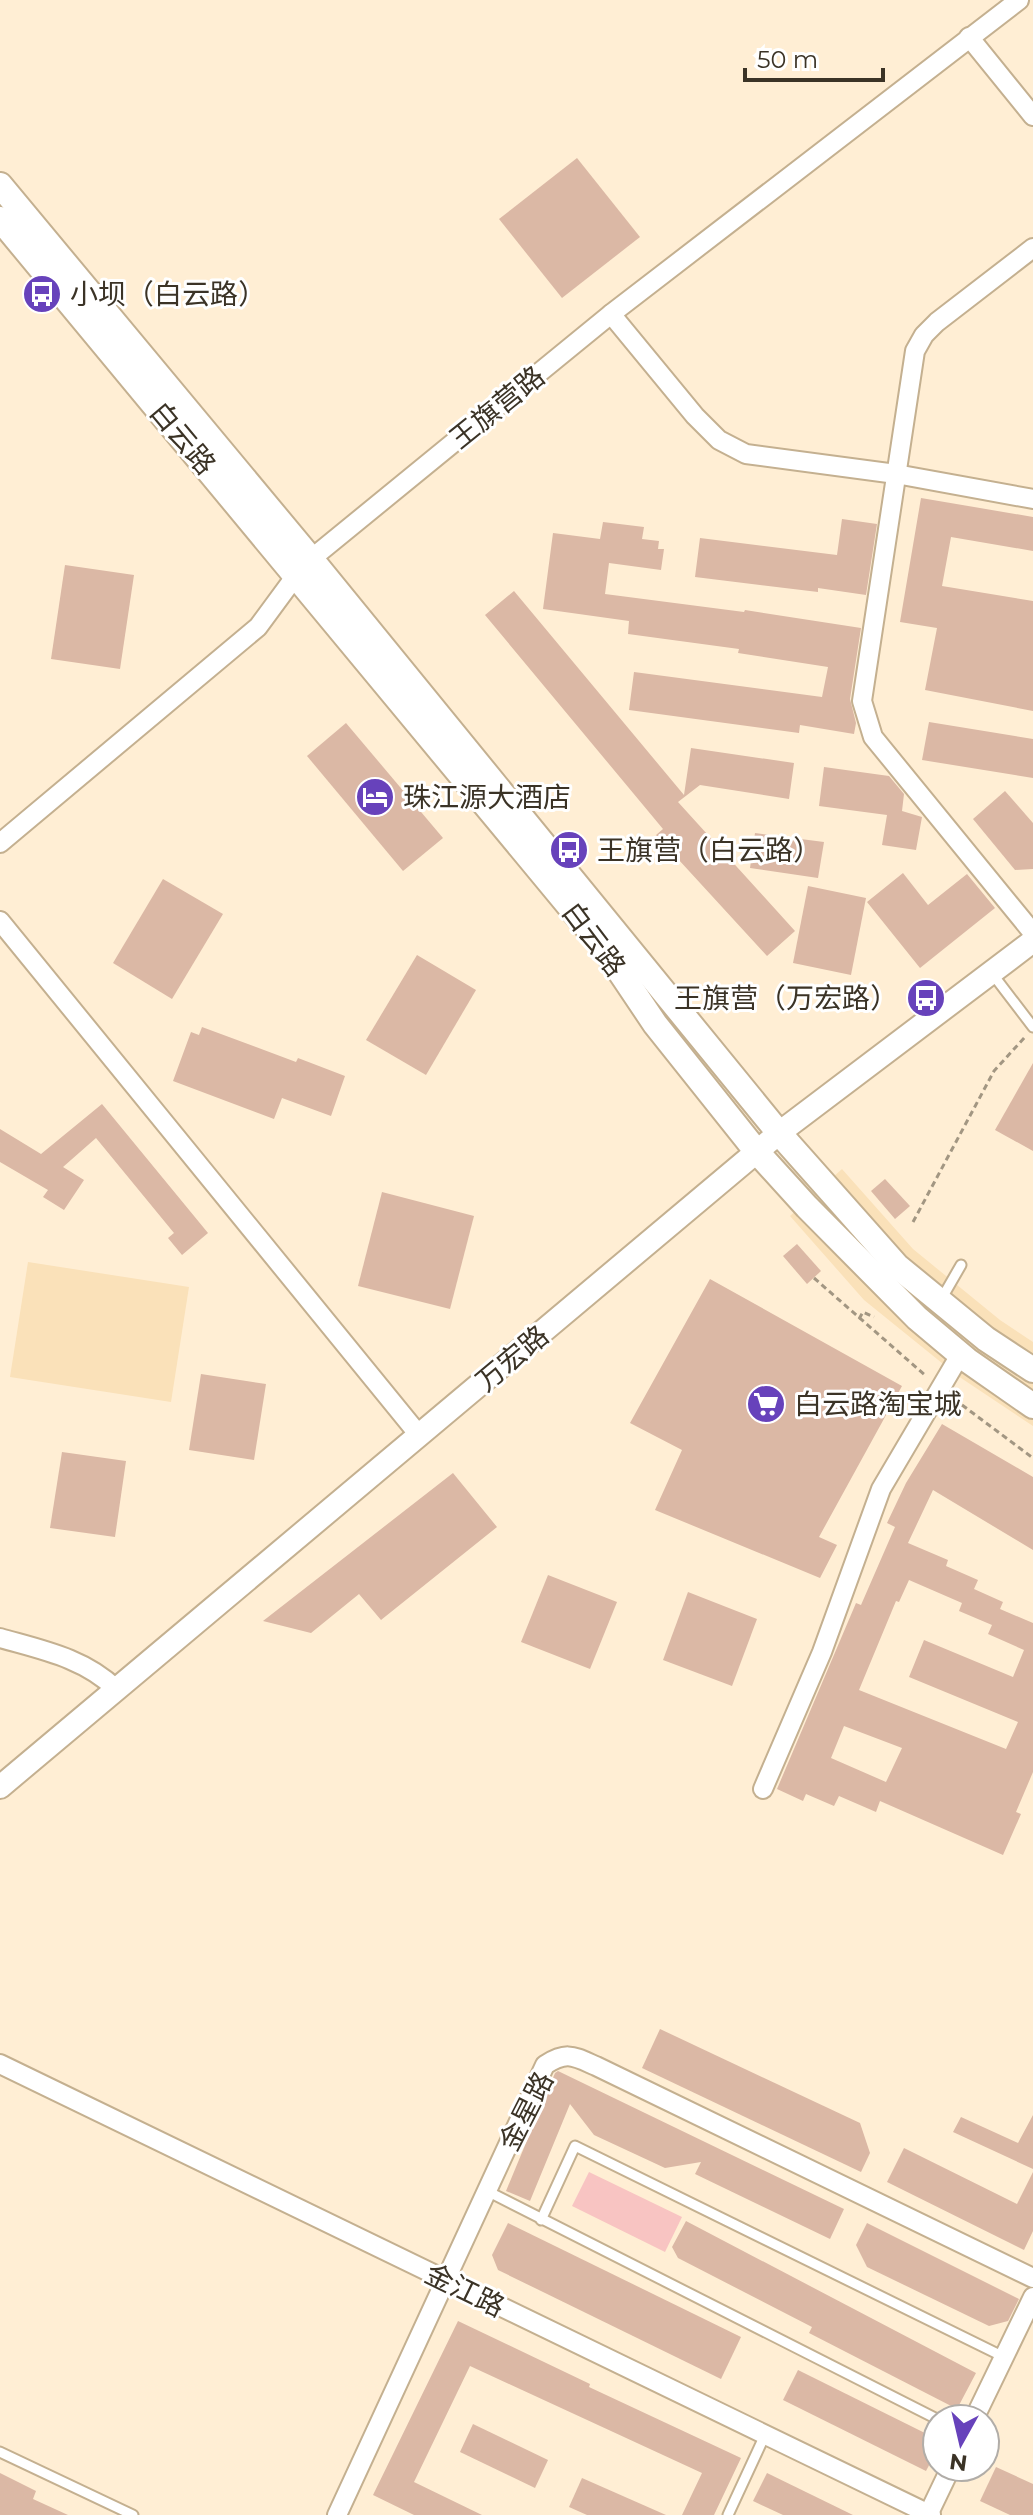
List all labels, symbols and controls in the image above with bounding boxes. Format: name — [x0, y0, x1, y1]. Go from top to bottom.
scale bar — [745, 32, 883, 82]
text: 50 m — [757, 45, 818, 74]
bus stop icon: 小坝（白云路） — [21, 273, 63, 315]
place label: 小坝（白云路） — [70, 277, 266, 311]
street label: 王旗营路 — [443, 359, 551, 455]
street label: 白云路 — [143, 395, 223, 481]
hotel icon: 珠江源大酒店 — [354, 776, 396, 818]
place label: 珠江源大酒店 — [403, 780, 571, 814]
bus stop icon: 王旗营（白云路） — [548, 829, 590, 871]
place label: 王旗营（白云路） — [597, 833, 821, 867]
street label: 白云路 — [555, 895, 633, 983]
bus stop icon: 王旗营（万宏路） — [905, 977, 947, 1019]
place label: 王旗营（万宏路） — [674, 981, 898, 1015]
street label: 万宏路 — [469, 1318, 555, 1398]
supermarket icon: 白云路淘宝城 — [745, 1383, 787, 1425]
place label: 白云路淘宝城 — [794, 1387, 962, 1421]
street label: 金星路 — [492, 2066, 560, 2156]
street label: 金江路 — [420, 2256, 510, 2324]
north arrow — [921, 2403, 1001, 2483]
text: N — [948, 2448, 969, 2477]

